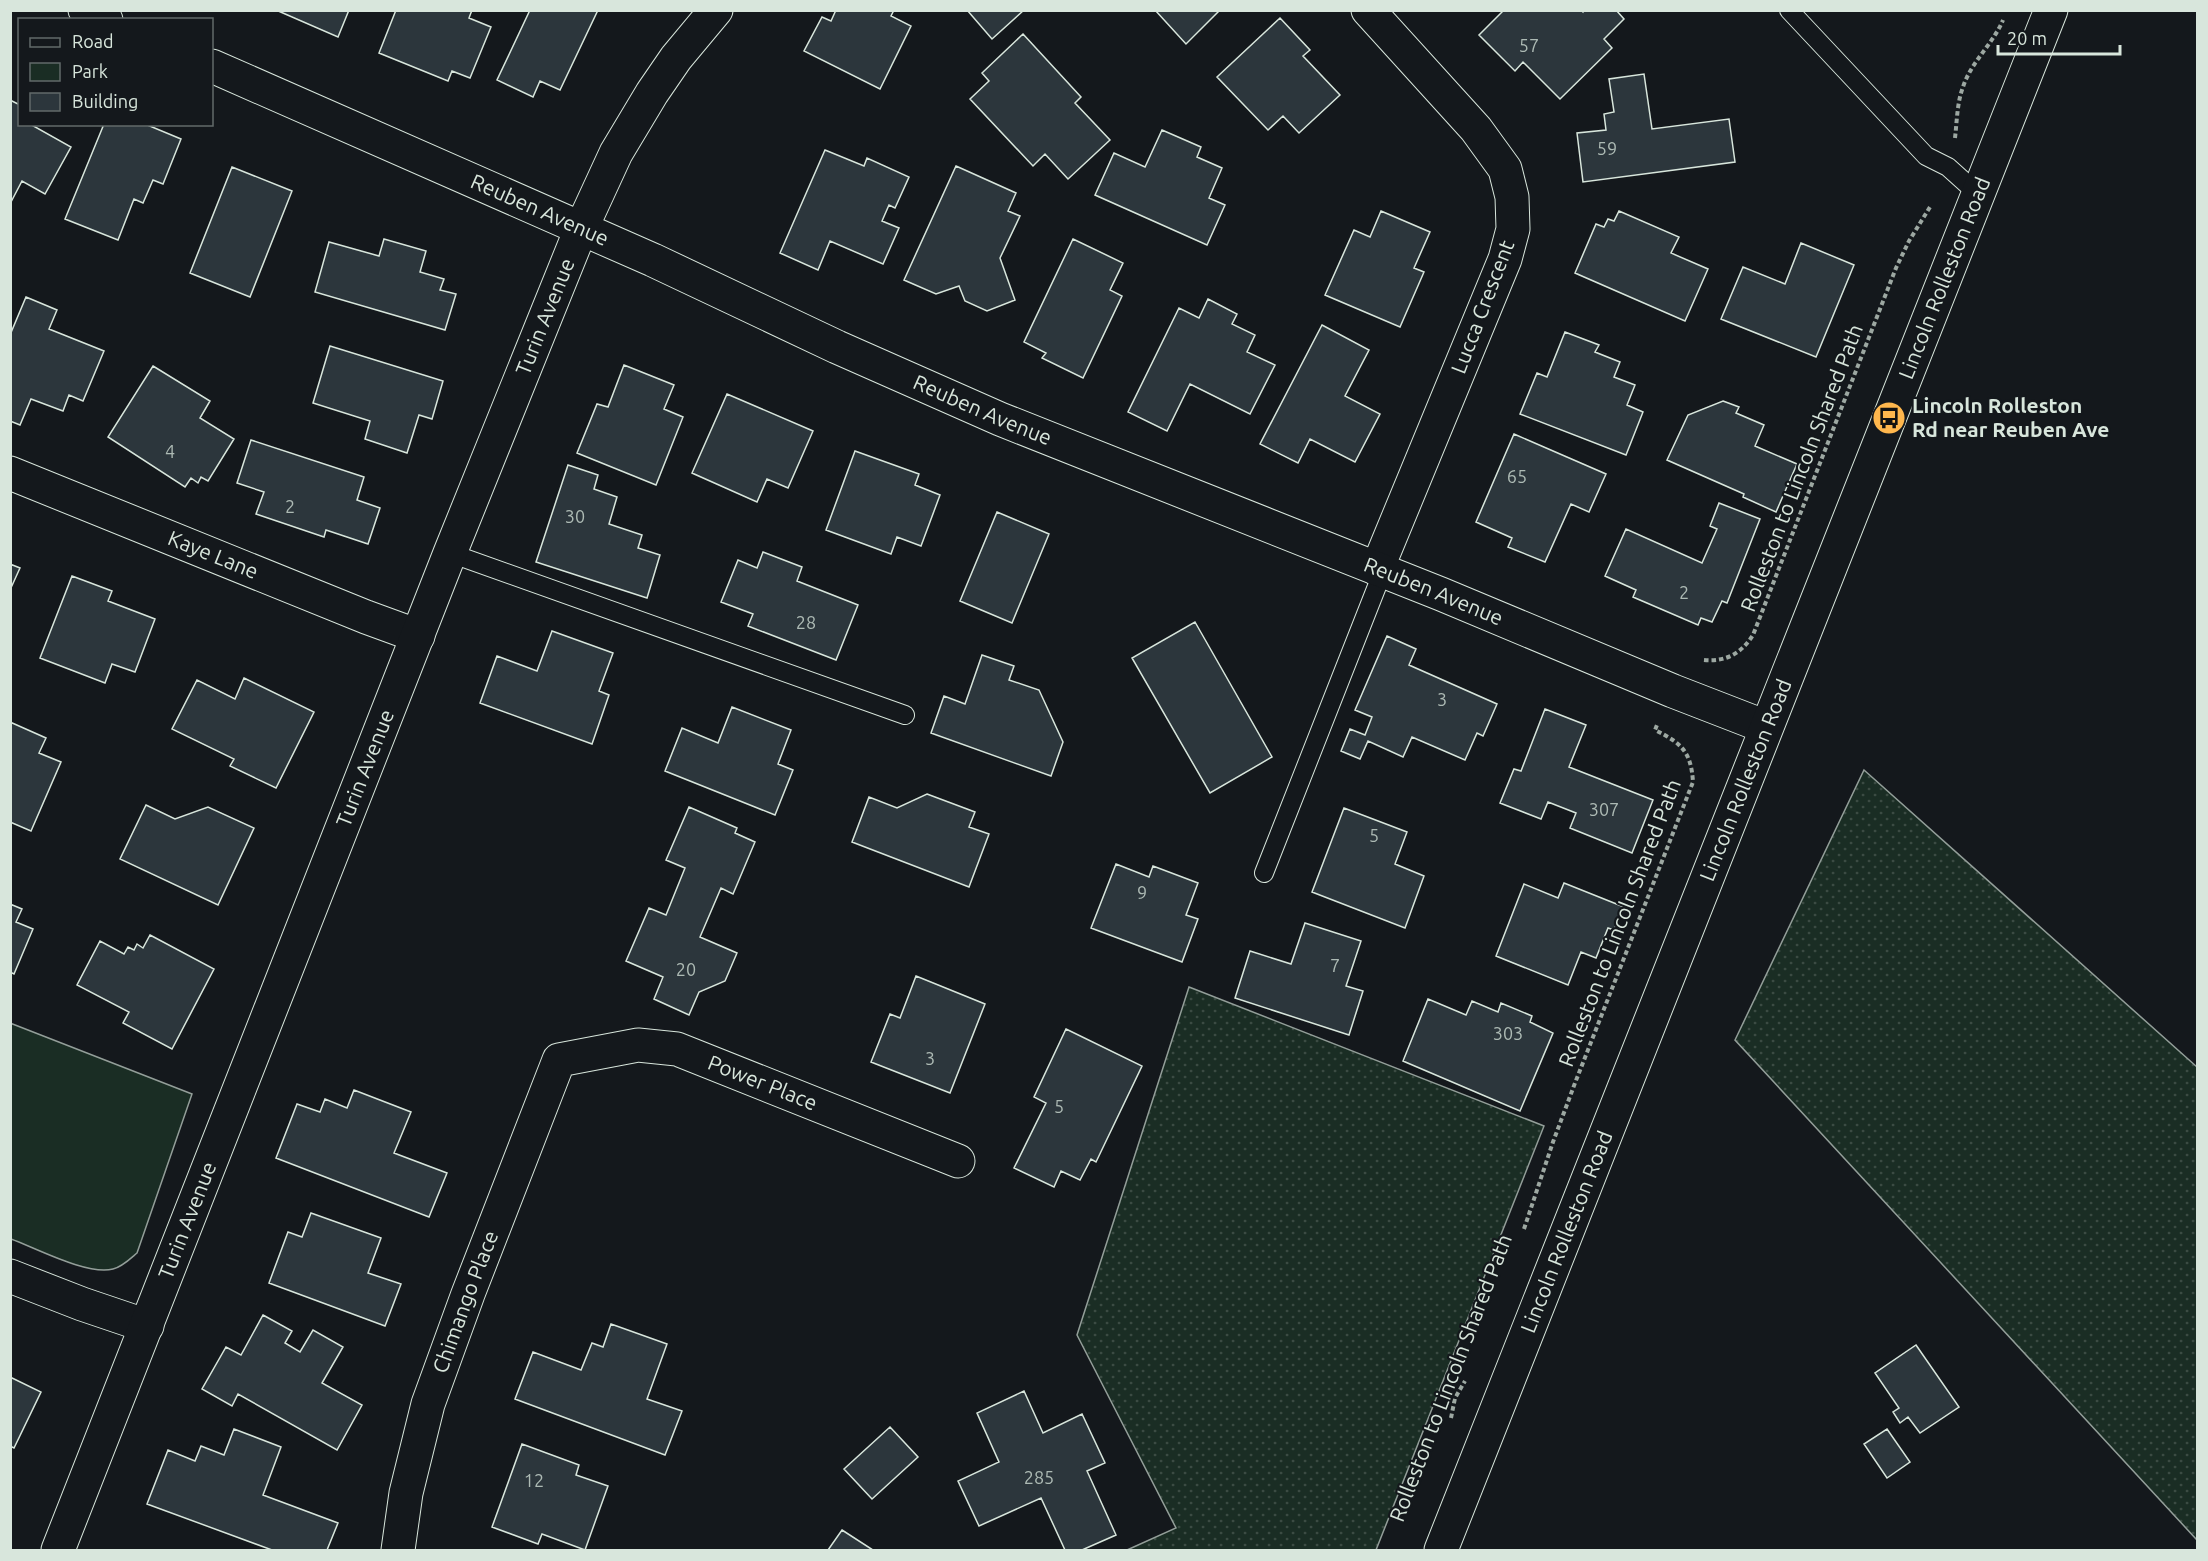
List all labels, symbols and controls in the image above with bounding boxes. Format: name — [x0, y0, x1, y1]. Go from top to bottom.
legend — [18, 18, 213, 126]
scale bar — [1998, 18, 2120, 56]
text: 20 m — [2007, 28, 2047, 48]
text: Road — [72, 31, 114, 51]
house number: 57 — [1519, 35, 1539, 55]
text: Park — [72, 61, 108, 81]
text: Building — [72, 91, 138, 111]
house number: 59 — [1597, 138, 1617, 158]
street label: Reuben Avenue — [467, 168, 613, 250]
street label: Lincoln Rolleston Road — [1893, 173, 1995, 382]
street label: Lucca Crescent — [1446, 237, 1518, 377]
street label: Turin Avenue — [510, 255, 579, 378]
street label: Rolleston to Lincoln Shared Path — [1735, 321, 1867, 615]
street label: Reuben Avenue — [910, 369, 1056, 449]
place label: Lincoln Rolleston Rd near Reuben Ave — [1912, 393, 2109, 441]
bus stop icon: Lincoln Rolleston Rd near Reuben Ave — [1871, 400, 1907, 436]
house number: 4 — [165, 441, 175, 461]
house number: 65 — [1507, 466, 1527, 486]
house number: 2 — [285, 496, 295, 516]
house number: 30 — [565, 506, 585, 526]
street label: Kaye Lane — [165, 525, 262, 583]
street label: Reuben Avenue — [1361, 552, 1507, 630]
house number: 2 — [1679, 582, 1689, 602]
house number: 28 — [796, 612, 816, 632]
street label: Lincoln Rolleston Road — [1694, 675, 1796, 884]
house number: 3 — [1437, 689, 1447, 709]
street label: Turin Avenue — [331, 706, 398, 830]
street label: Rolleston to Lincoln Shared Path — [1553, 776, 1685, 1070]
house number: 307 — [1589, 799, 1619, 819]
house number: 5 — [1369, 825, 1379, 845]
house number: 9 — [1137, 882, 1147, 902]
house number: 7 — [1330, 955, 1340, 975]
house number: 20 — [676, 959, 696, 979]
house number: 303 — [1493, 1023, 1523, 1043]
house number: 3 — [925, 1048, 935, 1068]
street label: Power Place — [705, 1050, 821, 1115]
house number: 5 — [1054, 1096, 1064, 1116]
street label: Lincoln Rolleston Road — [1515, 1127, 1617, 1336]
street label: Turin Avenue — [153, 1158, 220, 1282]
street label: Chimango Place — [427, 1227, 502, 1376]
street label: Rolleston to Lincoln Shared Path — [1384, 1231, 1516, 1525]
house number: 285 — [1024, 1467, 1054, 1487]
house number: 12 — [524, 1470, 544, 1490]

